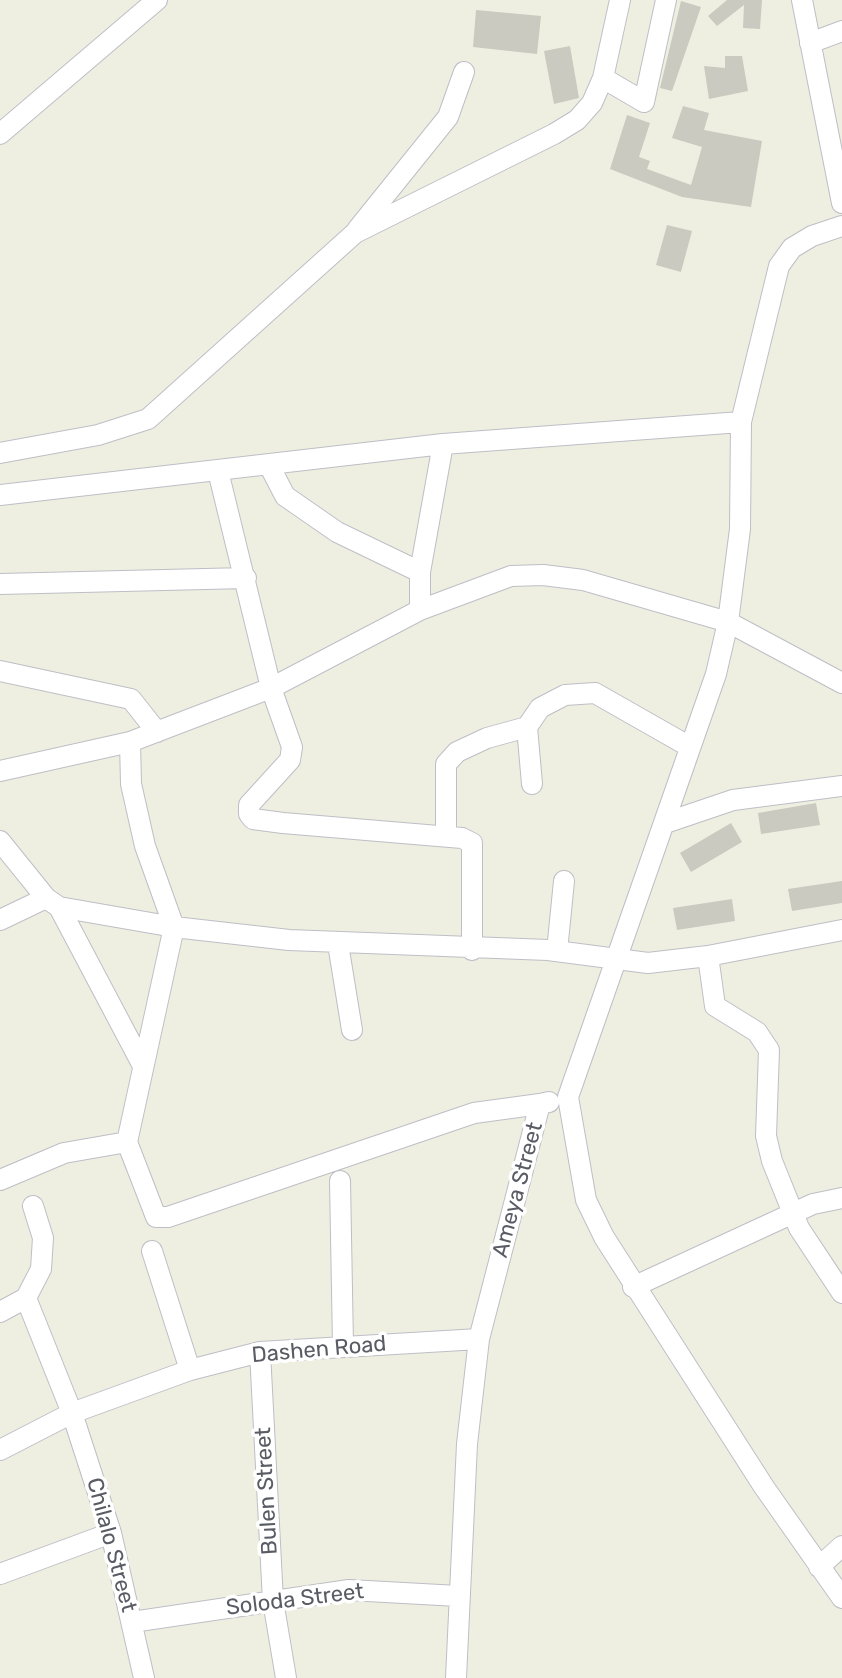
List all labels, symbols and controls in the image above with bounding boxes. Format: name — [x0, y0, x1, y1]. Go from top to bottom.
street label: Ameya Street — [487, 1119, 549, 1261]
street label: Dashen Road — [251, 1331, 387, 1369]
street label: Bulen Street — [250, 1426, 284, 1556]
street label: Chilalo Street — [80, 1475, 142, 1615]
street label: Soloda Street — [225, 1578, 365, 1622]

